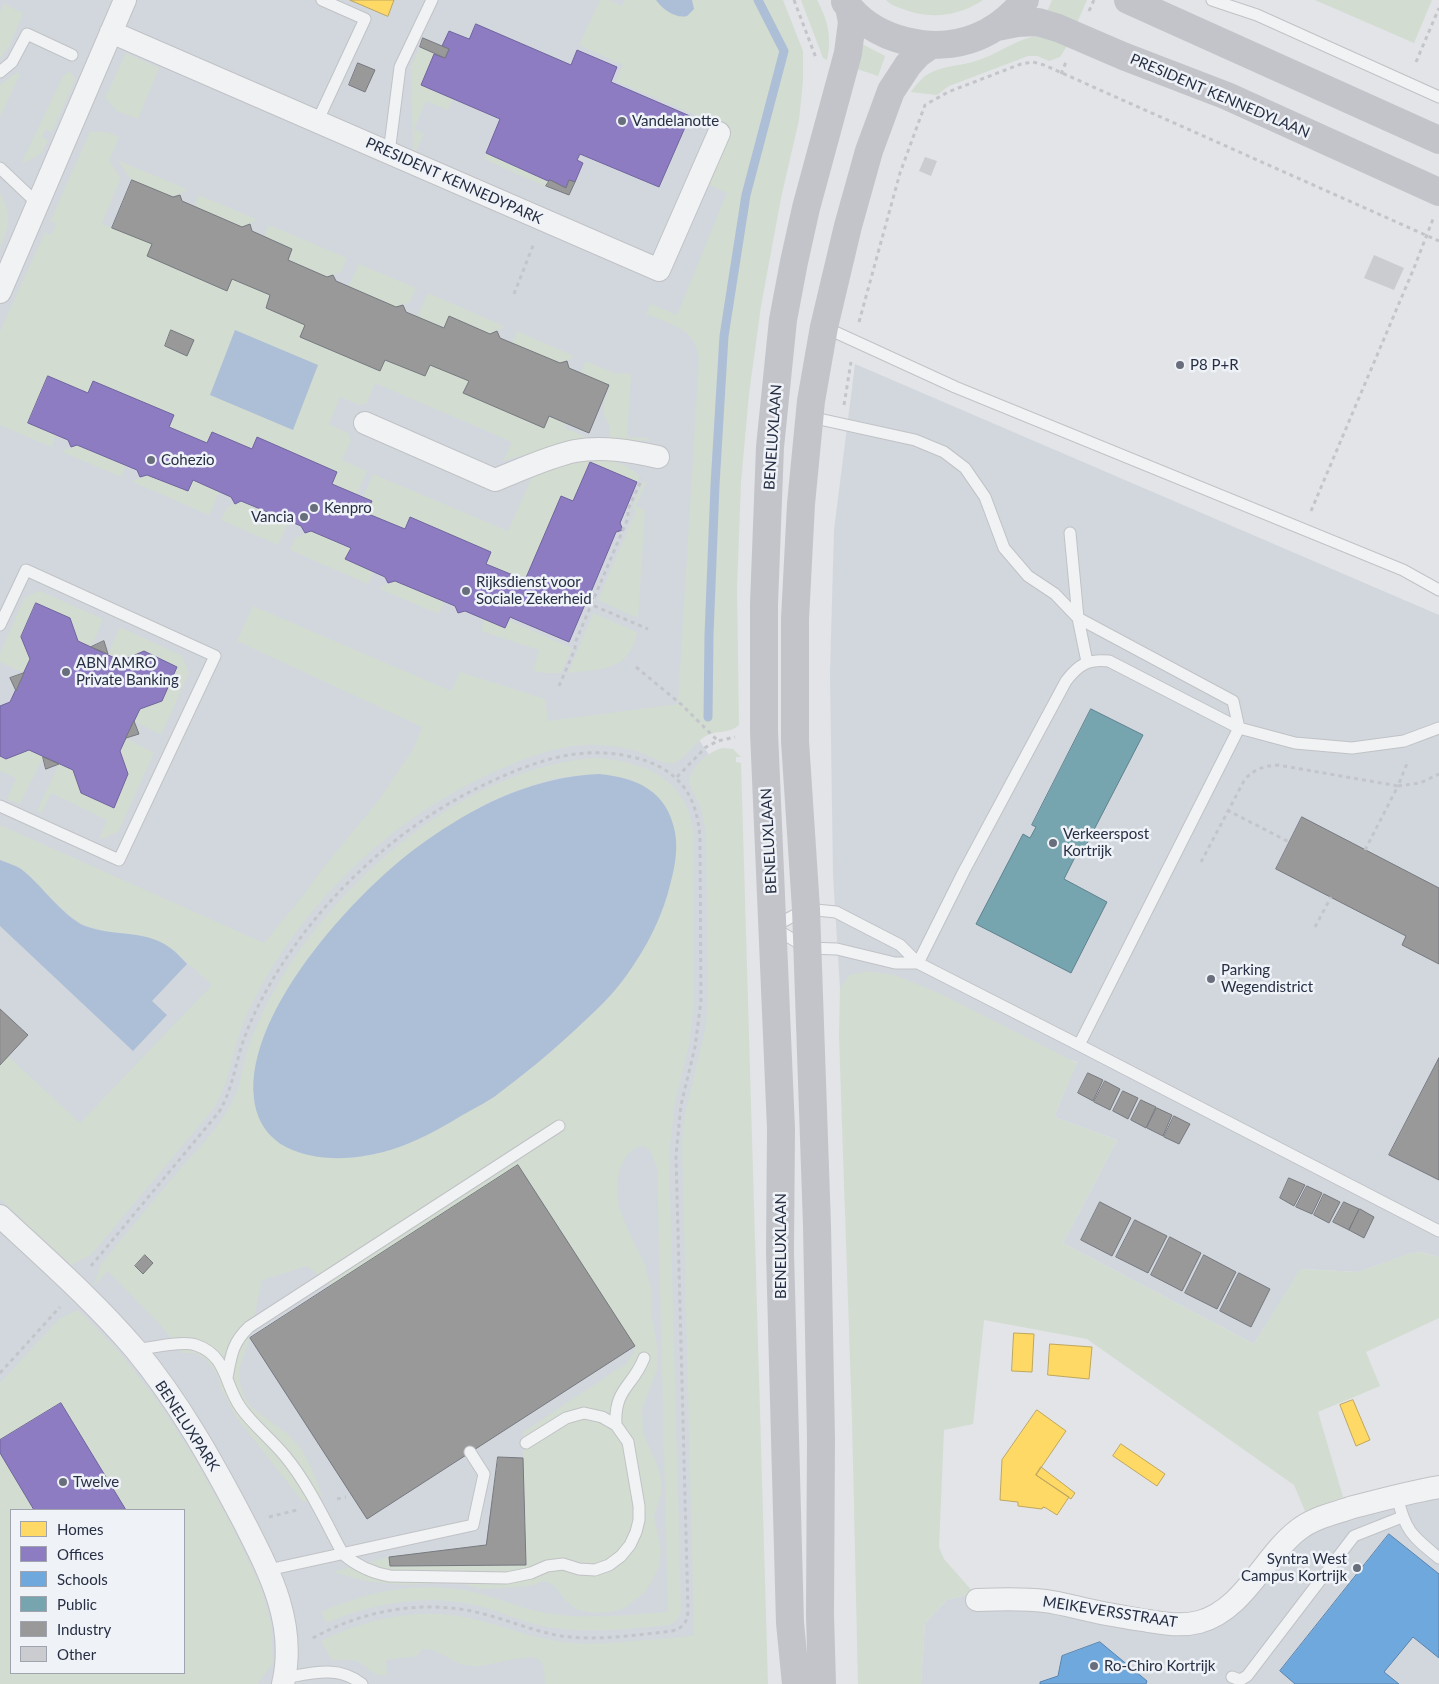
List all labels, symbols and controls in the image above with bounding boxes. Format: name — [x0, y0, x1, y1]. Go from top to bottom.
street label: PRESIDENT KENNEDYLAAN — [1127, 50, 1313, 142]
place label: Vandelanotte — [632, 112, 719, 130]
marker: Vandelanotte — [616, 115, 628, 127]
street label: PRESIDENT KENNEDYPARK — [363, 134, 545, 228]
place label: P8 P+R — [1190, 356, 1239, 374]
marker: P8 P+R — [1174, 359, 1186, 371]
street label: BENELUXLAAN — [760, 383, 786, 491]
place label: Cohezio — [161, 451, 215, 469]
marker: Cohezio — [145, 454, 157, 466]
place label: Kenpro — [324, 499, 372, 517]
marker: Kenpro — [308, 502, 320, 514]
place label: Vancia — [251, 508, 294, 526]
marker: Vancia — [298, 511, 310, 523]
place label: Rijksdienst voor Sociale Zekerheid — [476, 573, 592, 608]
marker: Rijksdienst voor Sociale Zekerheid — [460, 585, 472, 597]
place label: ABN AMRO Private Banking — [76, 654, 179, 689]
marker: ABN AMRO Private Banking — [60, 666, 72, 678]
street label: BENELUXLAAN — [757, 788, 781, 894]
place label: Verkeerspost Kortrijk — [1063, 825, 1149, 860]
marker: Verkeerspost Kortrijk — [1047, 837, 1059, 849]
place label: Parking Wegendistrict — [1221, 961, 1313, 996]
marker: Parking Wegendistrict — [1205, 973, 1217, 985]
street label: BENELUXLAAN — [772, 1193, 790, 1299]
street label: BENELUXPARK — [151, 1377, 223, 1475]
place label: Twelve — [73, 1473, 119, 1491]
marker: Twelve — [57, 1476, 69, 1488]
legend — [10, 1509, 185, 1674]
text: Homes — [57, 1520, 103, 1538]
text: Offices — [57, 1545, 104, 1563]
place label: Syntra West Campus Kortrijk — [1241, 1550, 1347, 1585]
marker: Syntra West Campus Kortrijk — [1351, 1562, 1363, 1574]
text: Schools — [57, 1570, 108, 1588]
street label: MEIKEVERSSTRAAT — [1041, 1592, 1179, 1632]
text: Public — [57, 1595, 97, 1613]
text: Industry — [57, 1620, 111, 1638]
text: Other — [57, 1645, 96, 1663]
place label: Ro-Chiro Kortrijk — [1104, 1657, 1215, 1675]
marker: Ro-Chiro Kortrijk — [1088, 1660, 1100, 1672]

